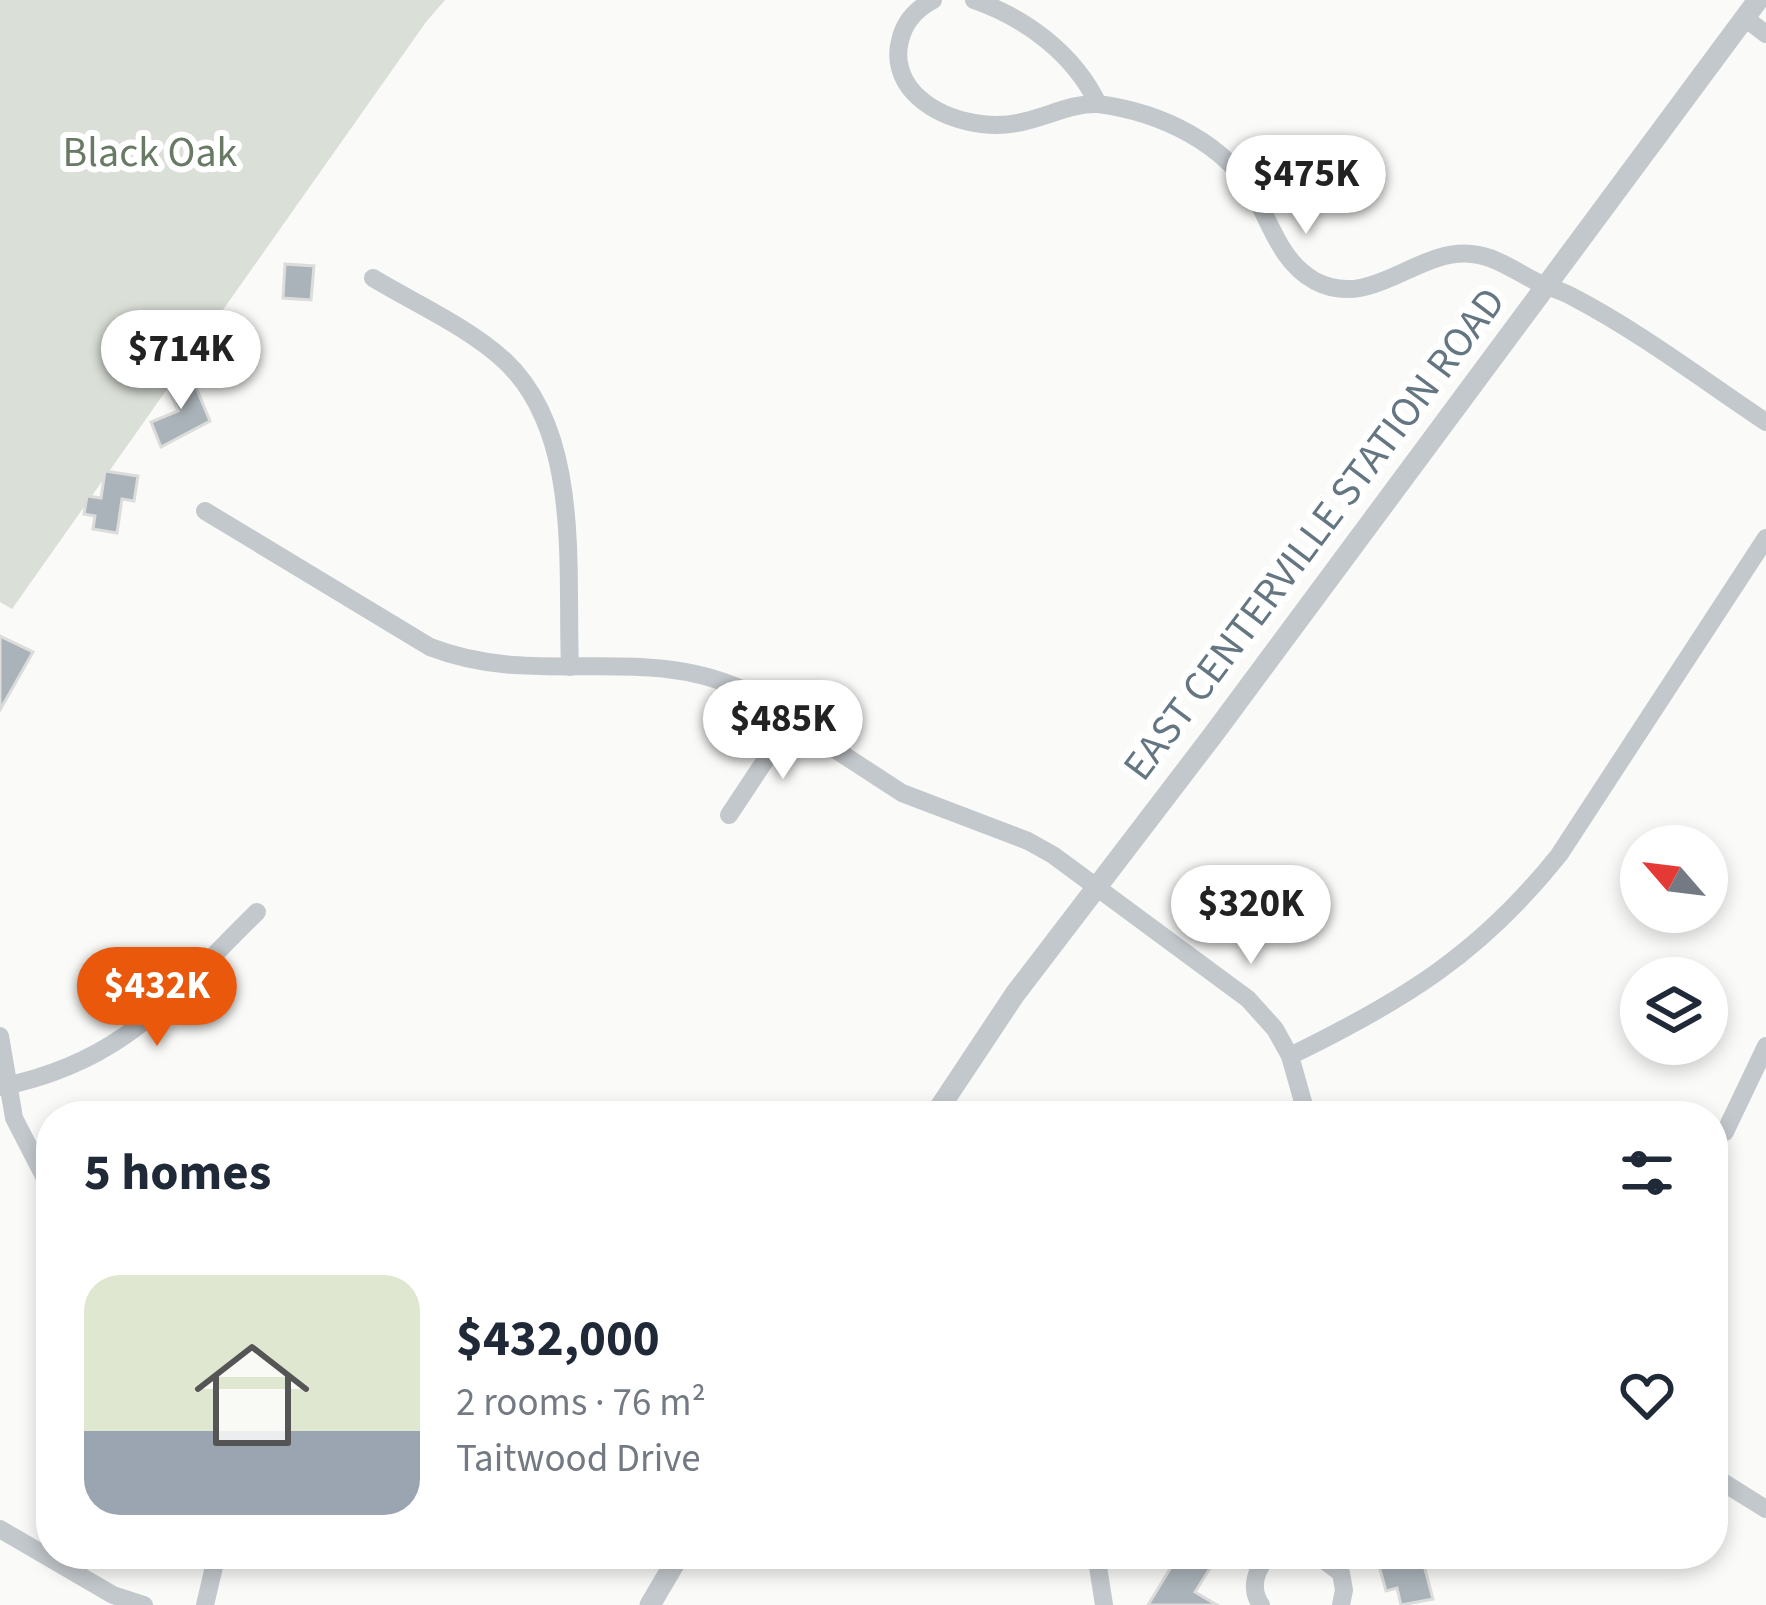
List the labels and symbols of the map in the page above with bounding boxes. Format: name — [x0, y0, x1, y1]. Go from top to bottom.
park label: Black Oak — [63, 123, 238, 183]
pin: $475K — [1222, 135, 1390, 237]
street label: EAST CENTERVILLE STATION ROAD — [1109, 275, 1520, 793]
pin: $714K — [97, 310, 265, 412]
pin: $485K — [699, 680, 867, 782]
north arrow — [1620, 825, 1728, 933]
pin: $320K — [1167, 865, 1335, 967]
pin: $432K — [73, 947, 241, 1049]

